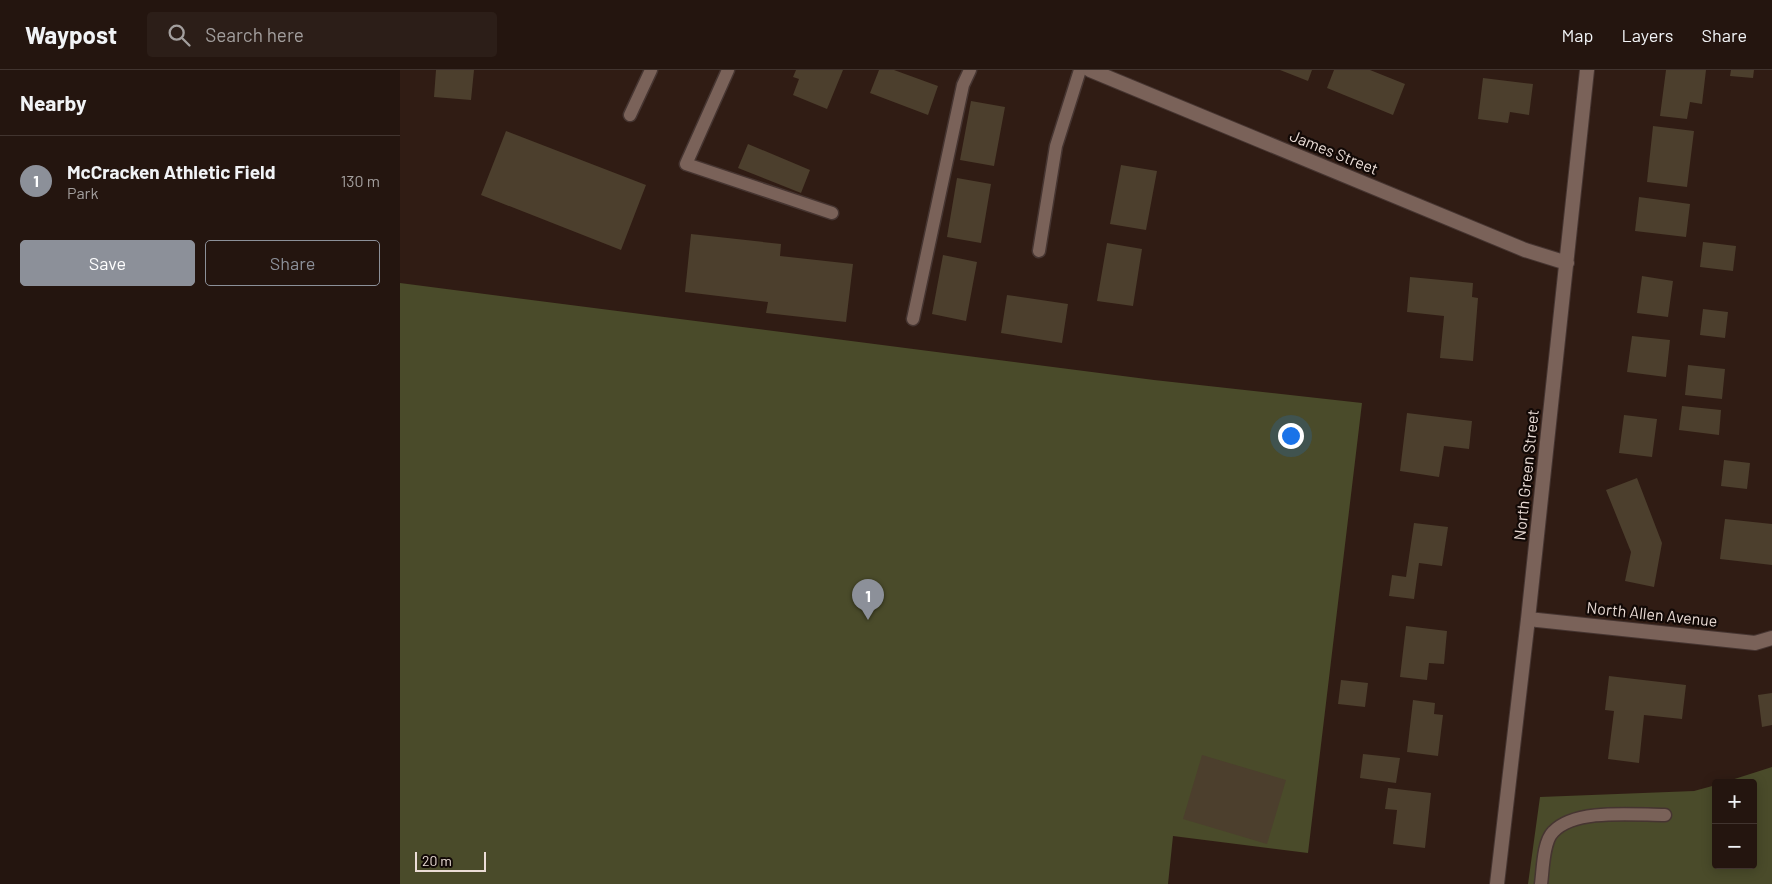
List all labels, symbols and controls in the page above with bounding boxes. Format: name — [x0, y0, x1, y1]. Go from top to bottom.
search box — [147, 12, 497, 57]
text: Waypost — [25, 20, 117, 49]
icon: search — [165, 21, 193, 49]
text: Search here — [205, 23, 304, 46]
text: Map — [1561, 24, 1593, 46]
text: Layers — [1621, 24, 1674, 46]
text: Share — [1702, 24, 1747, 46]
text: Nearby — [20, 90, 86, 115]
street label: James Street — [1287, 125, 1381, 178]
text: McCracken Athletic Field — [67, 160, 275, 183]
text: 1 — [33, 171, 39, 190]
text: 130 m — [341, 171, 380, 190]
text: Park — [67, 183, 98, 202]
button: Save — [20, 240, 195, 286]
button: Share — [205, 240, 380, 286]
street label: North Green Street — [1509, 409, 1542, 541]
your location — [1278, 423, 1304, 449]
pin: 1 — [852, 579, 884, 620]
street label: North Allen Avenue — [1586, 597, 1718, 630]
map controls — [1712, 779, 1757, 869]
button: + — [1712, 779, 1757, 824]
button: − — [1712, 824, 1757, 869]
scale bar — [415, 849, 486, 872]
text: 20 m — [422, 852, 452, 869]

